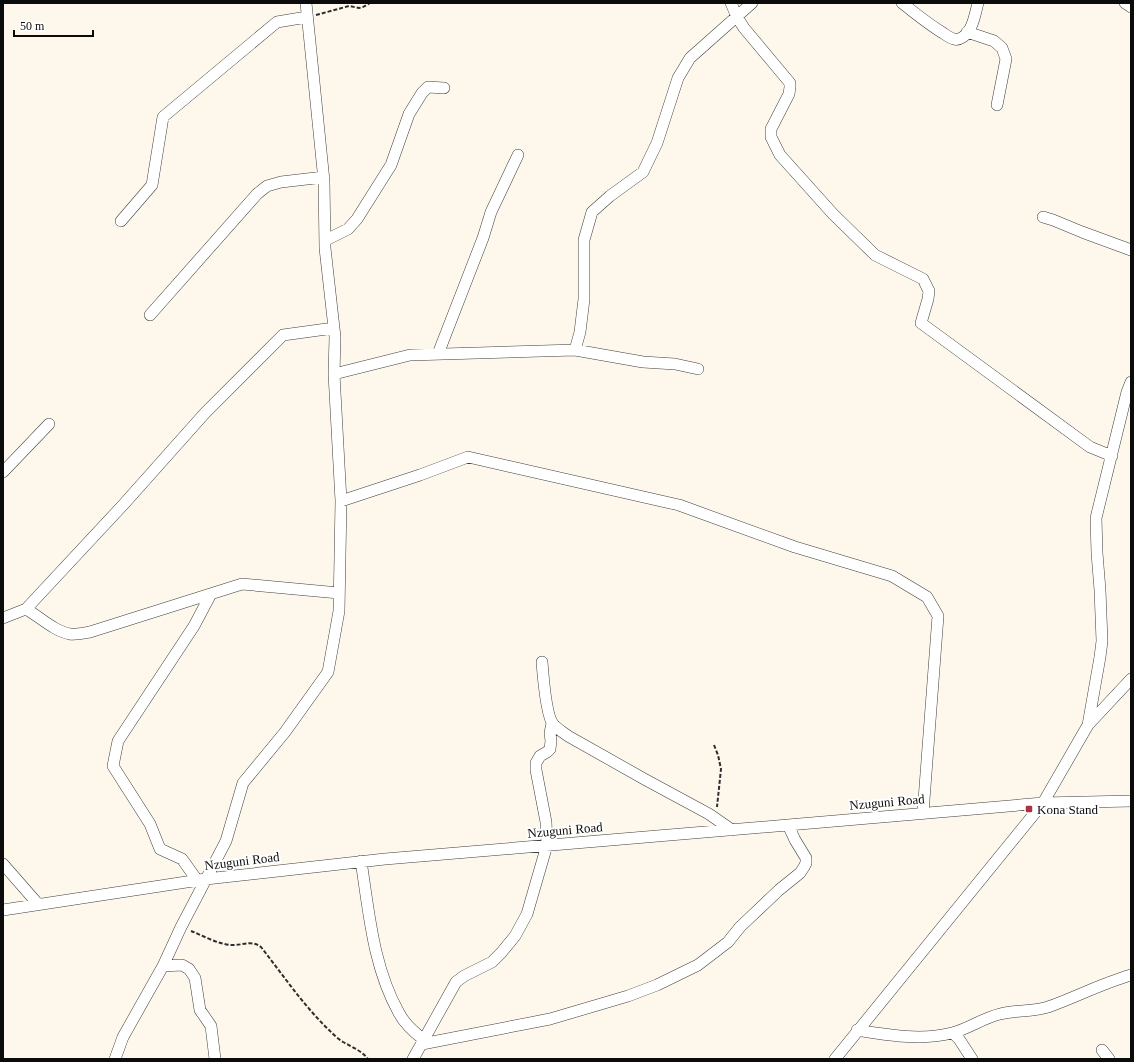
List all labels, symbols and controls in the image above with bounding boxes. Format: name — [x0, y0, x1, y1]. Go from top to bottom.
scale bar — [14, 12, 93, 38]
text: 50 m — [20, 19, 45, 33]
street label: Nzuguni Road — [849, 791, 926, 813]
place label: Kona Stand — [1037, 802, 1099, 817]
marker: Kona Stand — [1024, 804, 1034, 814]
street label: Nzuguni Road — [527, 819, 604, 841]
street label: Nzuguni Road — [204, 849, 281, 873]

